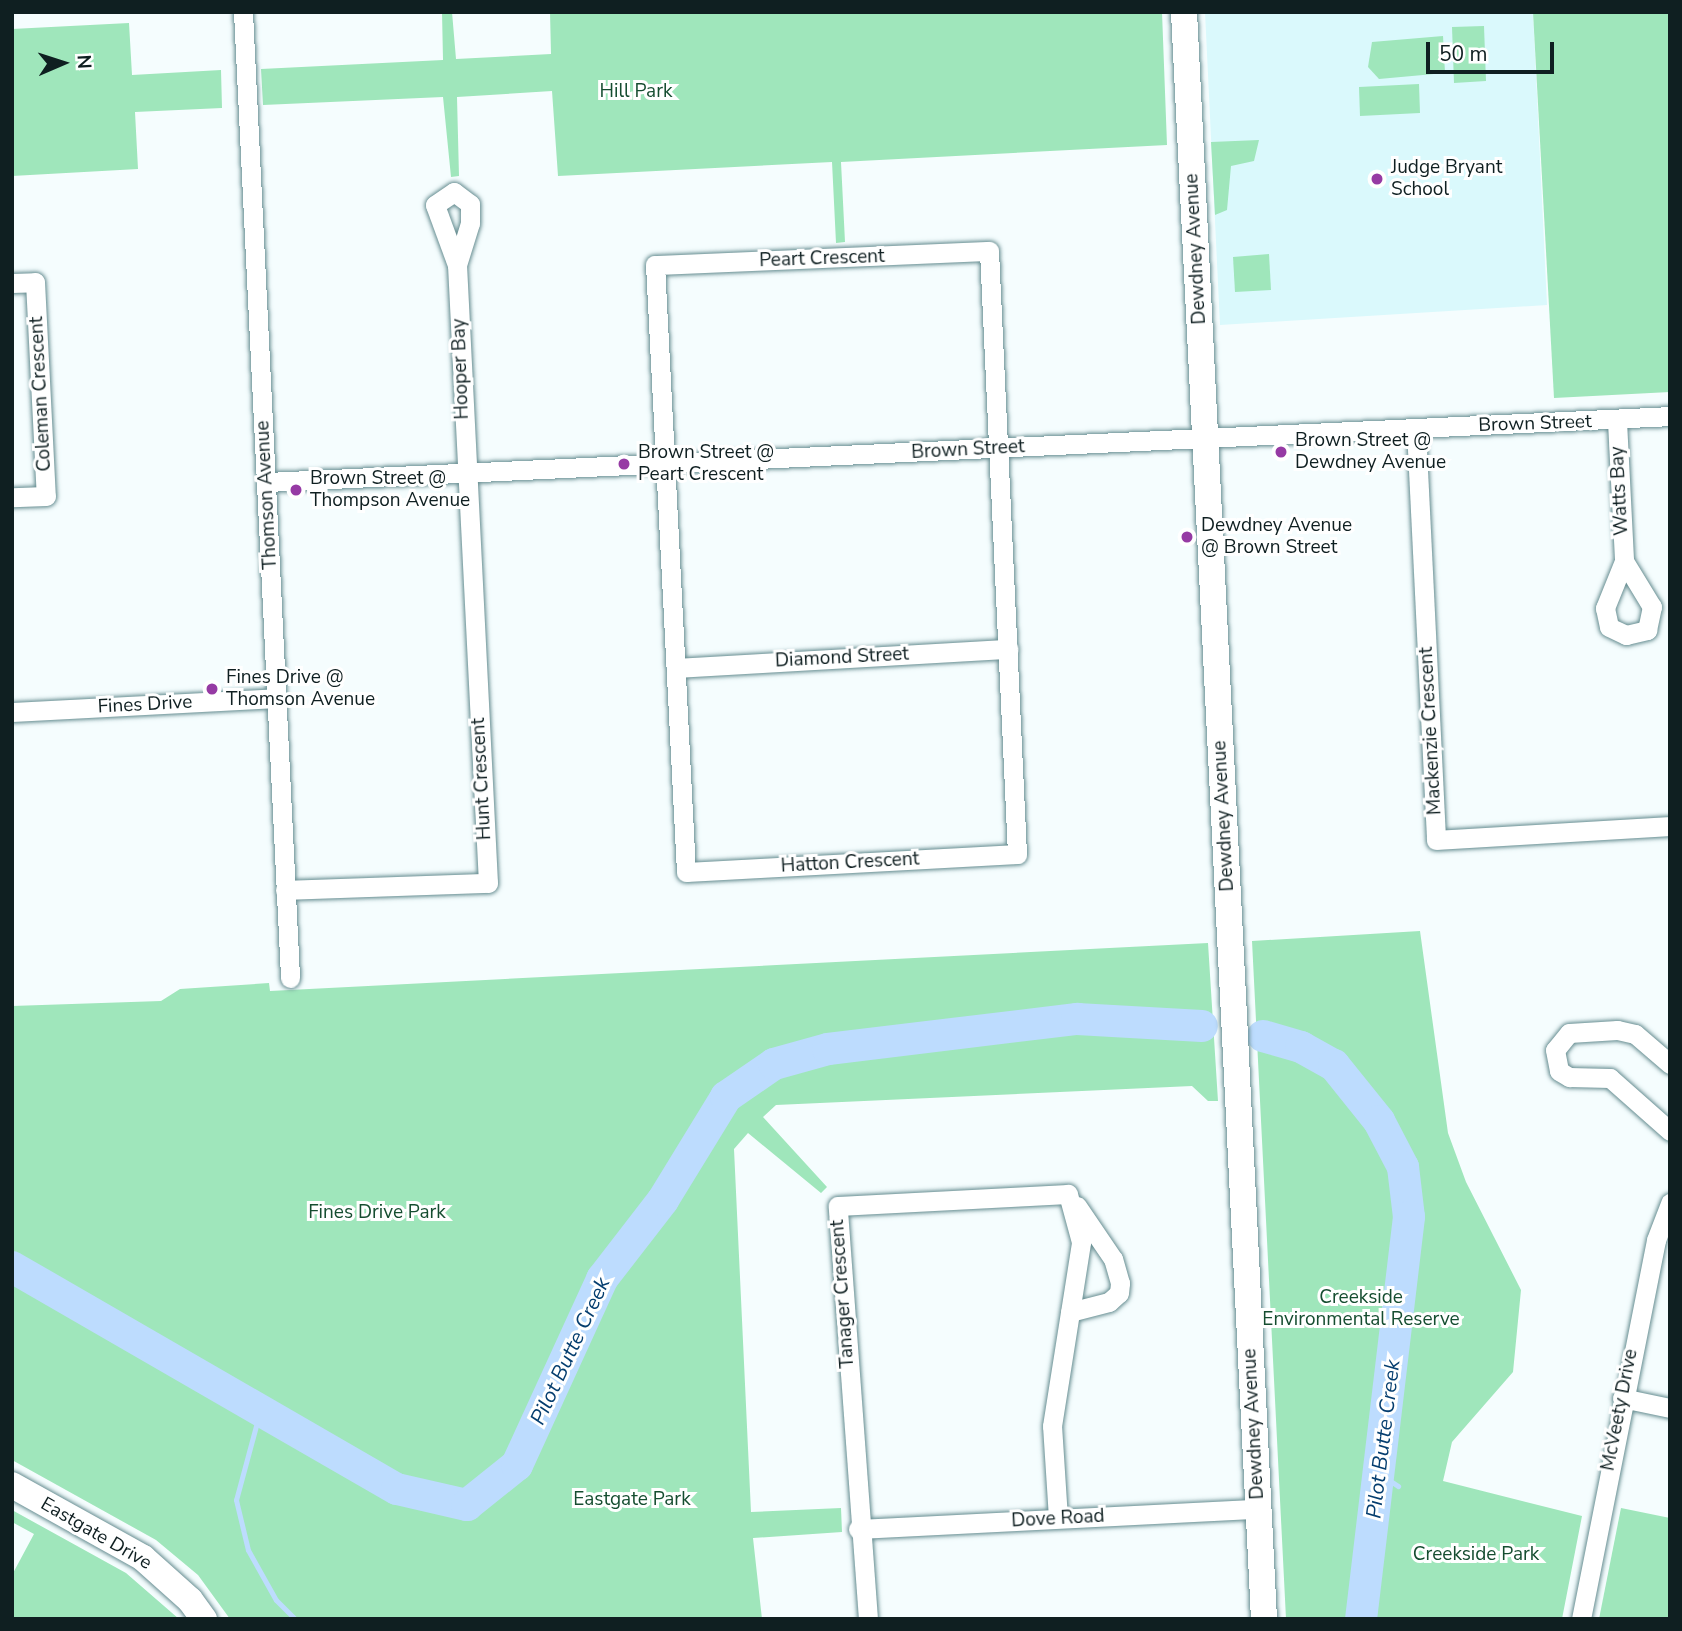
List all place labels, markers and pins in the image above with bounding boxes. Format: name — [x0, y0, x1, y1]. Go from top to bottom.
place label: Judge Bryant School — [1391, 157, 1502, 201]
marker: Judge Bryant School — [1369, 171, 1385, 187]
place label: Brown Street @ Dewdney Avenue — [1295, 430, 1446, 474]
place label: Brown Street @ Peart Crescent — [638, 442, 774, 486]
marker: Brown Street @ Dewdney Avenue — [1273, 444, 1289, 460]
marker: Brown Street @ Peart Crescent — [616, 456, 632, 472]
place label: Brown Street @ Thompson Avenue — [310, 468, 470, 512]
marker: Brown Street @ Thompson Avenue — [288, 482, 304, 498]
place label: Dewdney Avenue @ Brown Street — [1201, 515, 1352, 559]
marker: Dewdney Avenue @ Brown Street — [1179, 529, 1195, 545]
place label: Fines Drive @ Thomson Avenue — [226, 667, 375, 711]
marker: Fines Drive @ Thomson Avenue — [204, 681, 220, 697]

